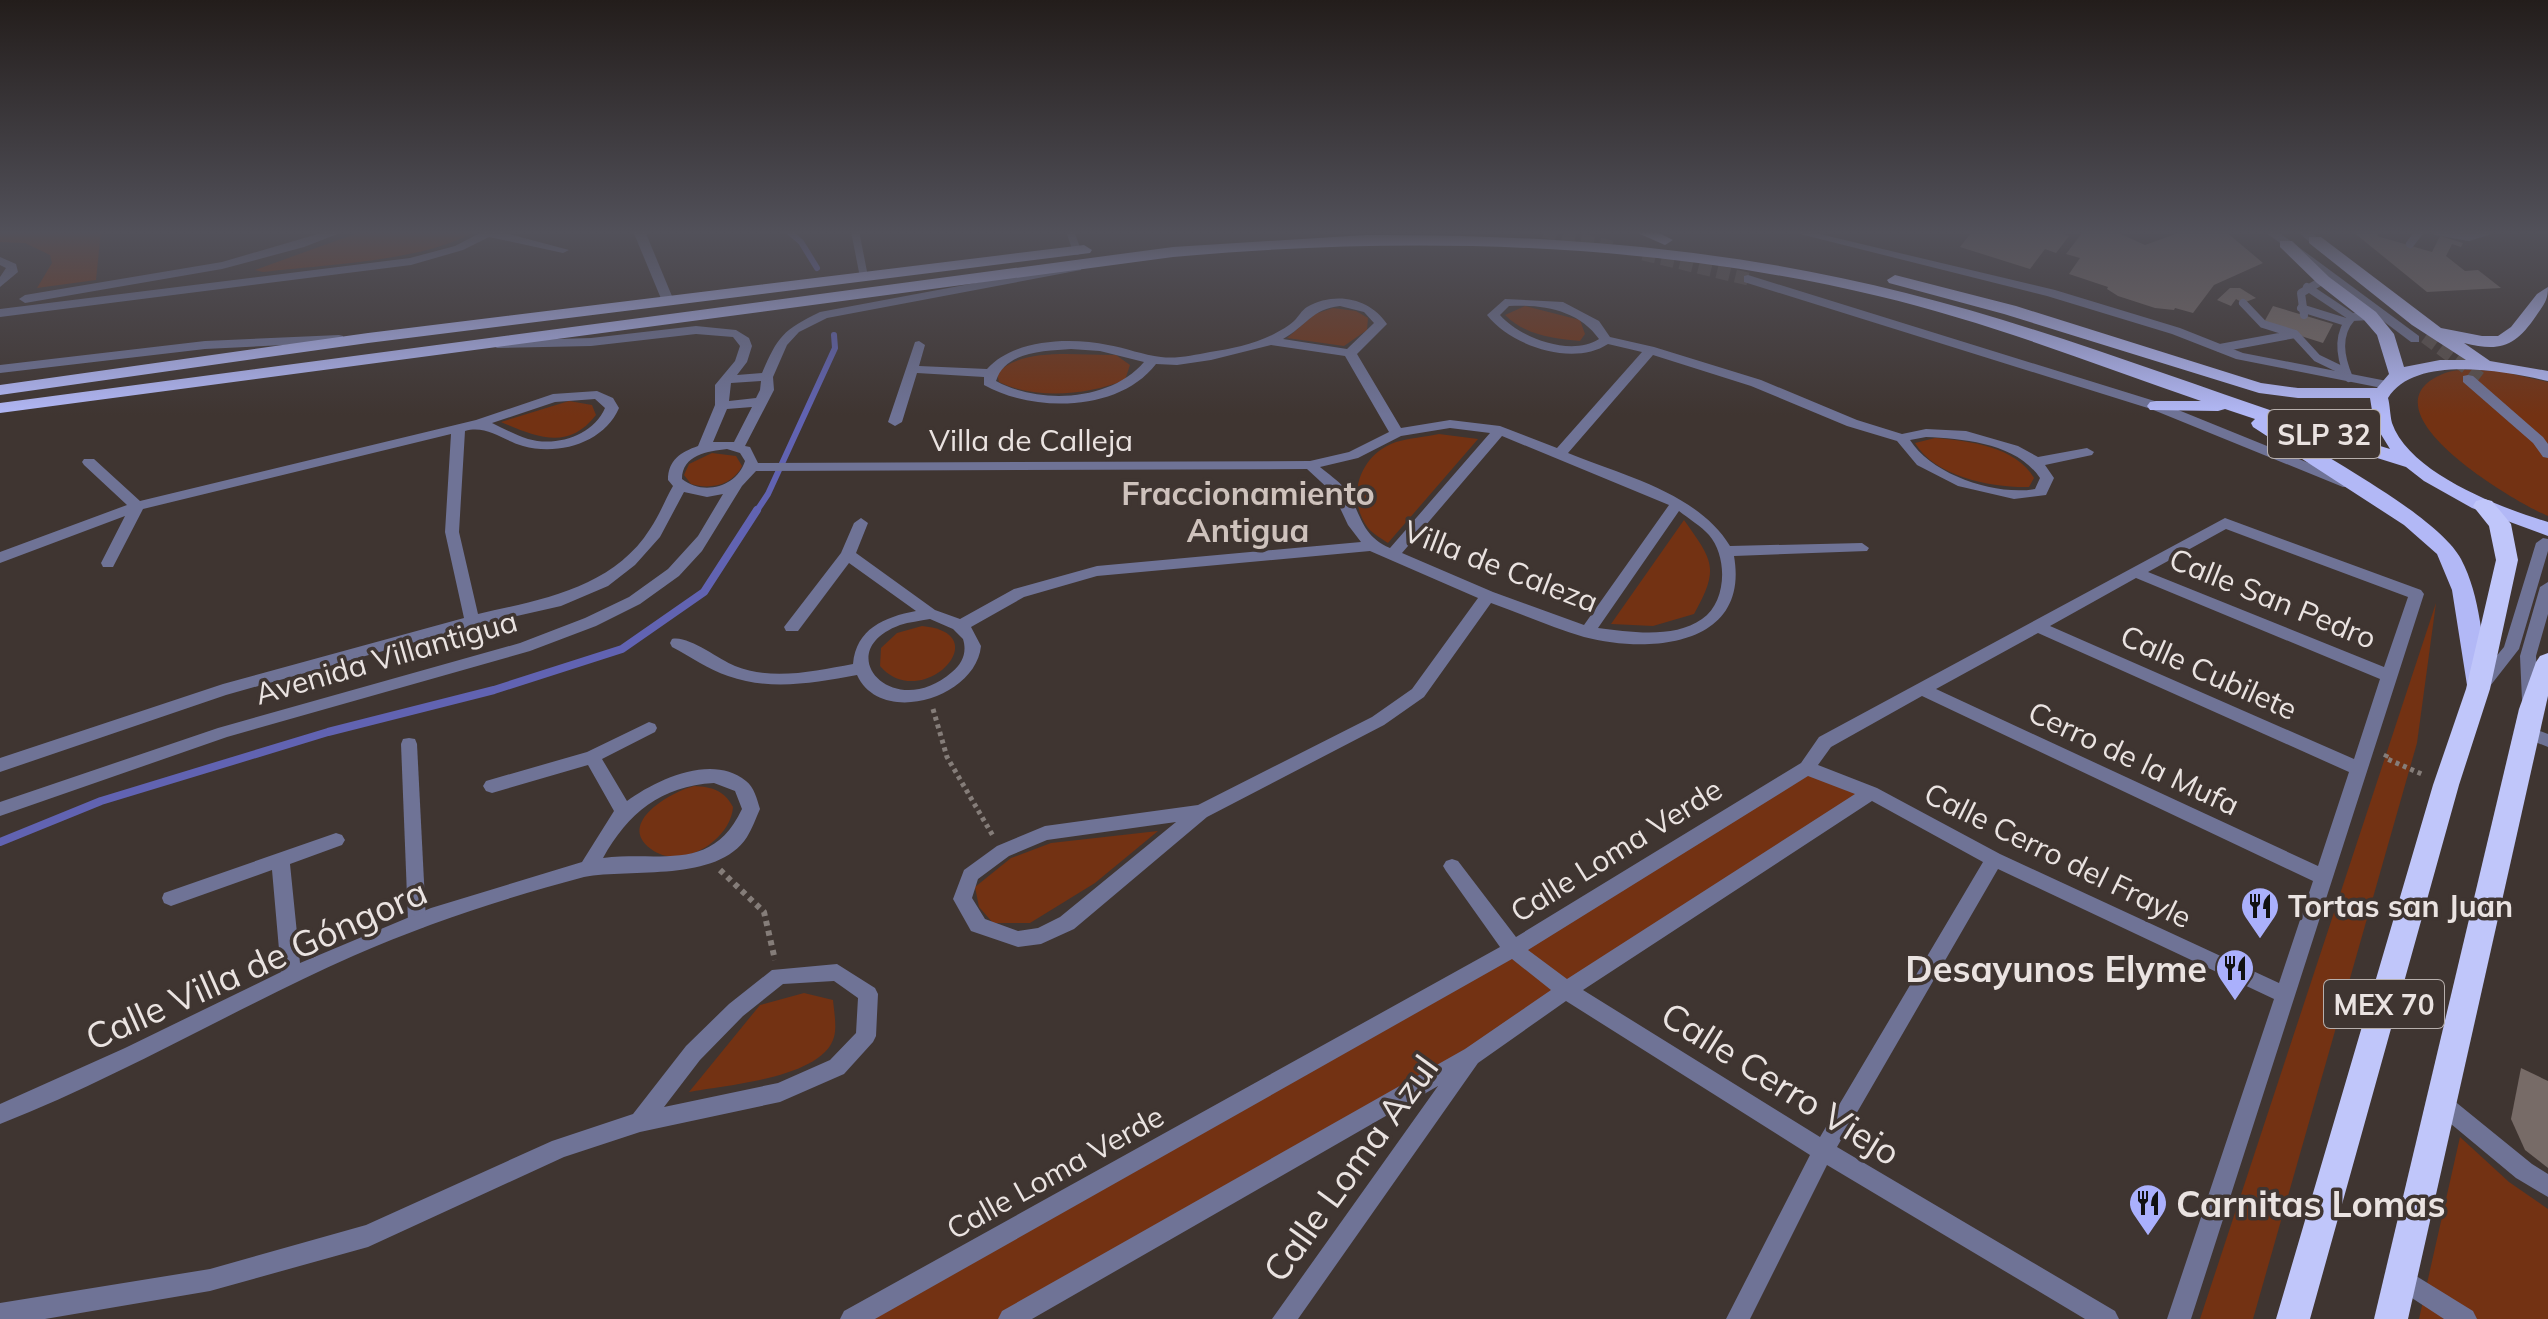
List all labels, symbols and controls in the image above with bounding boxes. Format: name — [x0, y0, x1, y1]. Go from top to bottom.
road number: SLP 32 — [2268, 410, 2380, 458]
street label: Villa de Calleja — [929, 421, 1133, 459]
district label: Fraccionamiento Antigua — [1121, 473, 1375, 550]
street label: Villa de Caleza — [1398, 511, 1604, 621]
street label: Calle San Pedro — [2164, 539, 2382, 657]
street label: Avenida Villantigua — [251, 601, 521, 713]
street label: Calle Cubilete — [2115, 616, 2303, 728]
street label: Cerro de la Mufa — [2022, 692, 2246, 824]
street label: Calle Loma Verde — [1503, 770, 1729, 930]
street label: Calle Cerro del Frayle — [1918, 774, 2198, 936]
street label: Calle Villa de Góngora — [78, 868, 434, 1060]
restaurant icon: Tortas san Juan — [2239, 885, 2281, 940]
place label: Tortas san Juan — [2288, 887, 2513, 925]
place label: Desayunos Elyme — [1905, 946, 2207, 991]
restaurant icon: Desayunos Elyme — [2214, 947, 2256, 1002]
road number: MEX 70 — [2324, 980, 2444, 1028]
street label: Calle Cerro Viejo — [1653, 992, 1909, 1174]
street label: Calle Loma Azul — [1253, 1046, 1447, 1290]
street label: Calle Loma Verde — [940, 1097, 1170, 1247]
place label: Carnitas Lomas — [2176, 1181, 2445, 1226]
restaurant icon: Carnitas Lomas — [2127, 1182, 2169, 1237]

